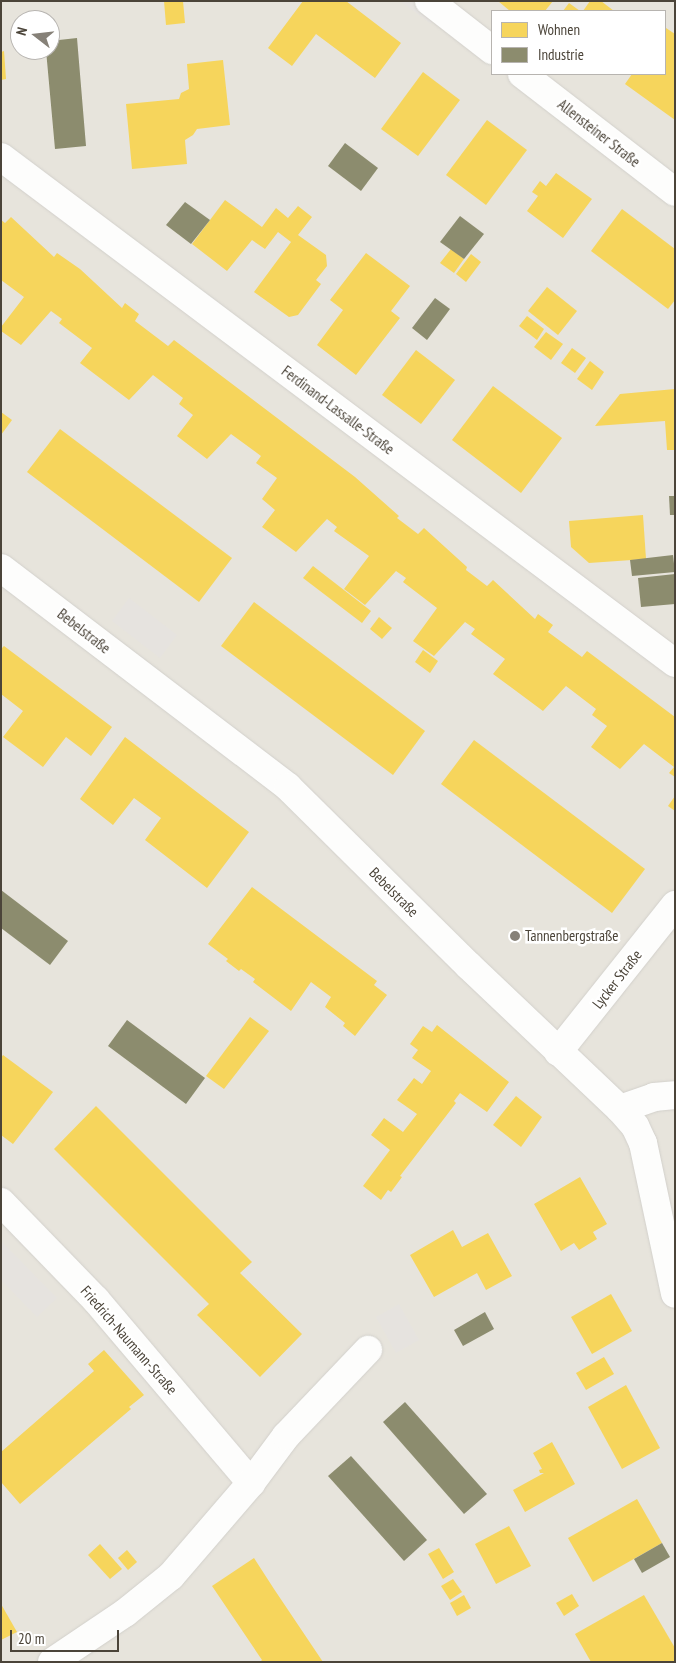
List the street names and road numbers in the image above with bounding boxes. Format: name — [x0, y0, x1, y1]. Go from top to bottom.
street label: Allensteiner Straße — [554, 95, 644, 171]
street label: Ferdinand-Lassalle-Straße — [278, 362, 398, 458]
street label: Bebelstraße — [54, 605, 114, 657]
street label: Bebelstraße — [366, 864, 422, 920]
street label: Lycker Straße — [589, 946, 645, 1012]
street label: Friedrich-Naumann-Straße — [77, 1282, 181, 1398]

